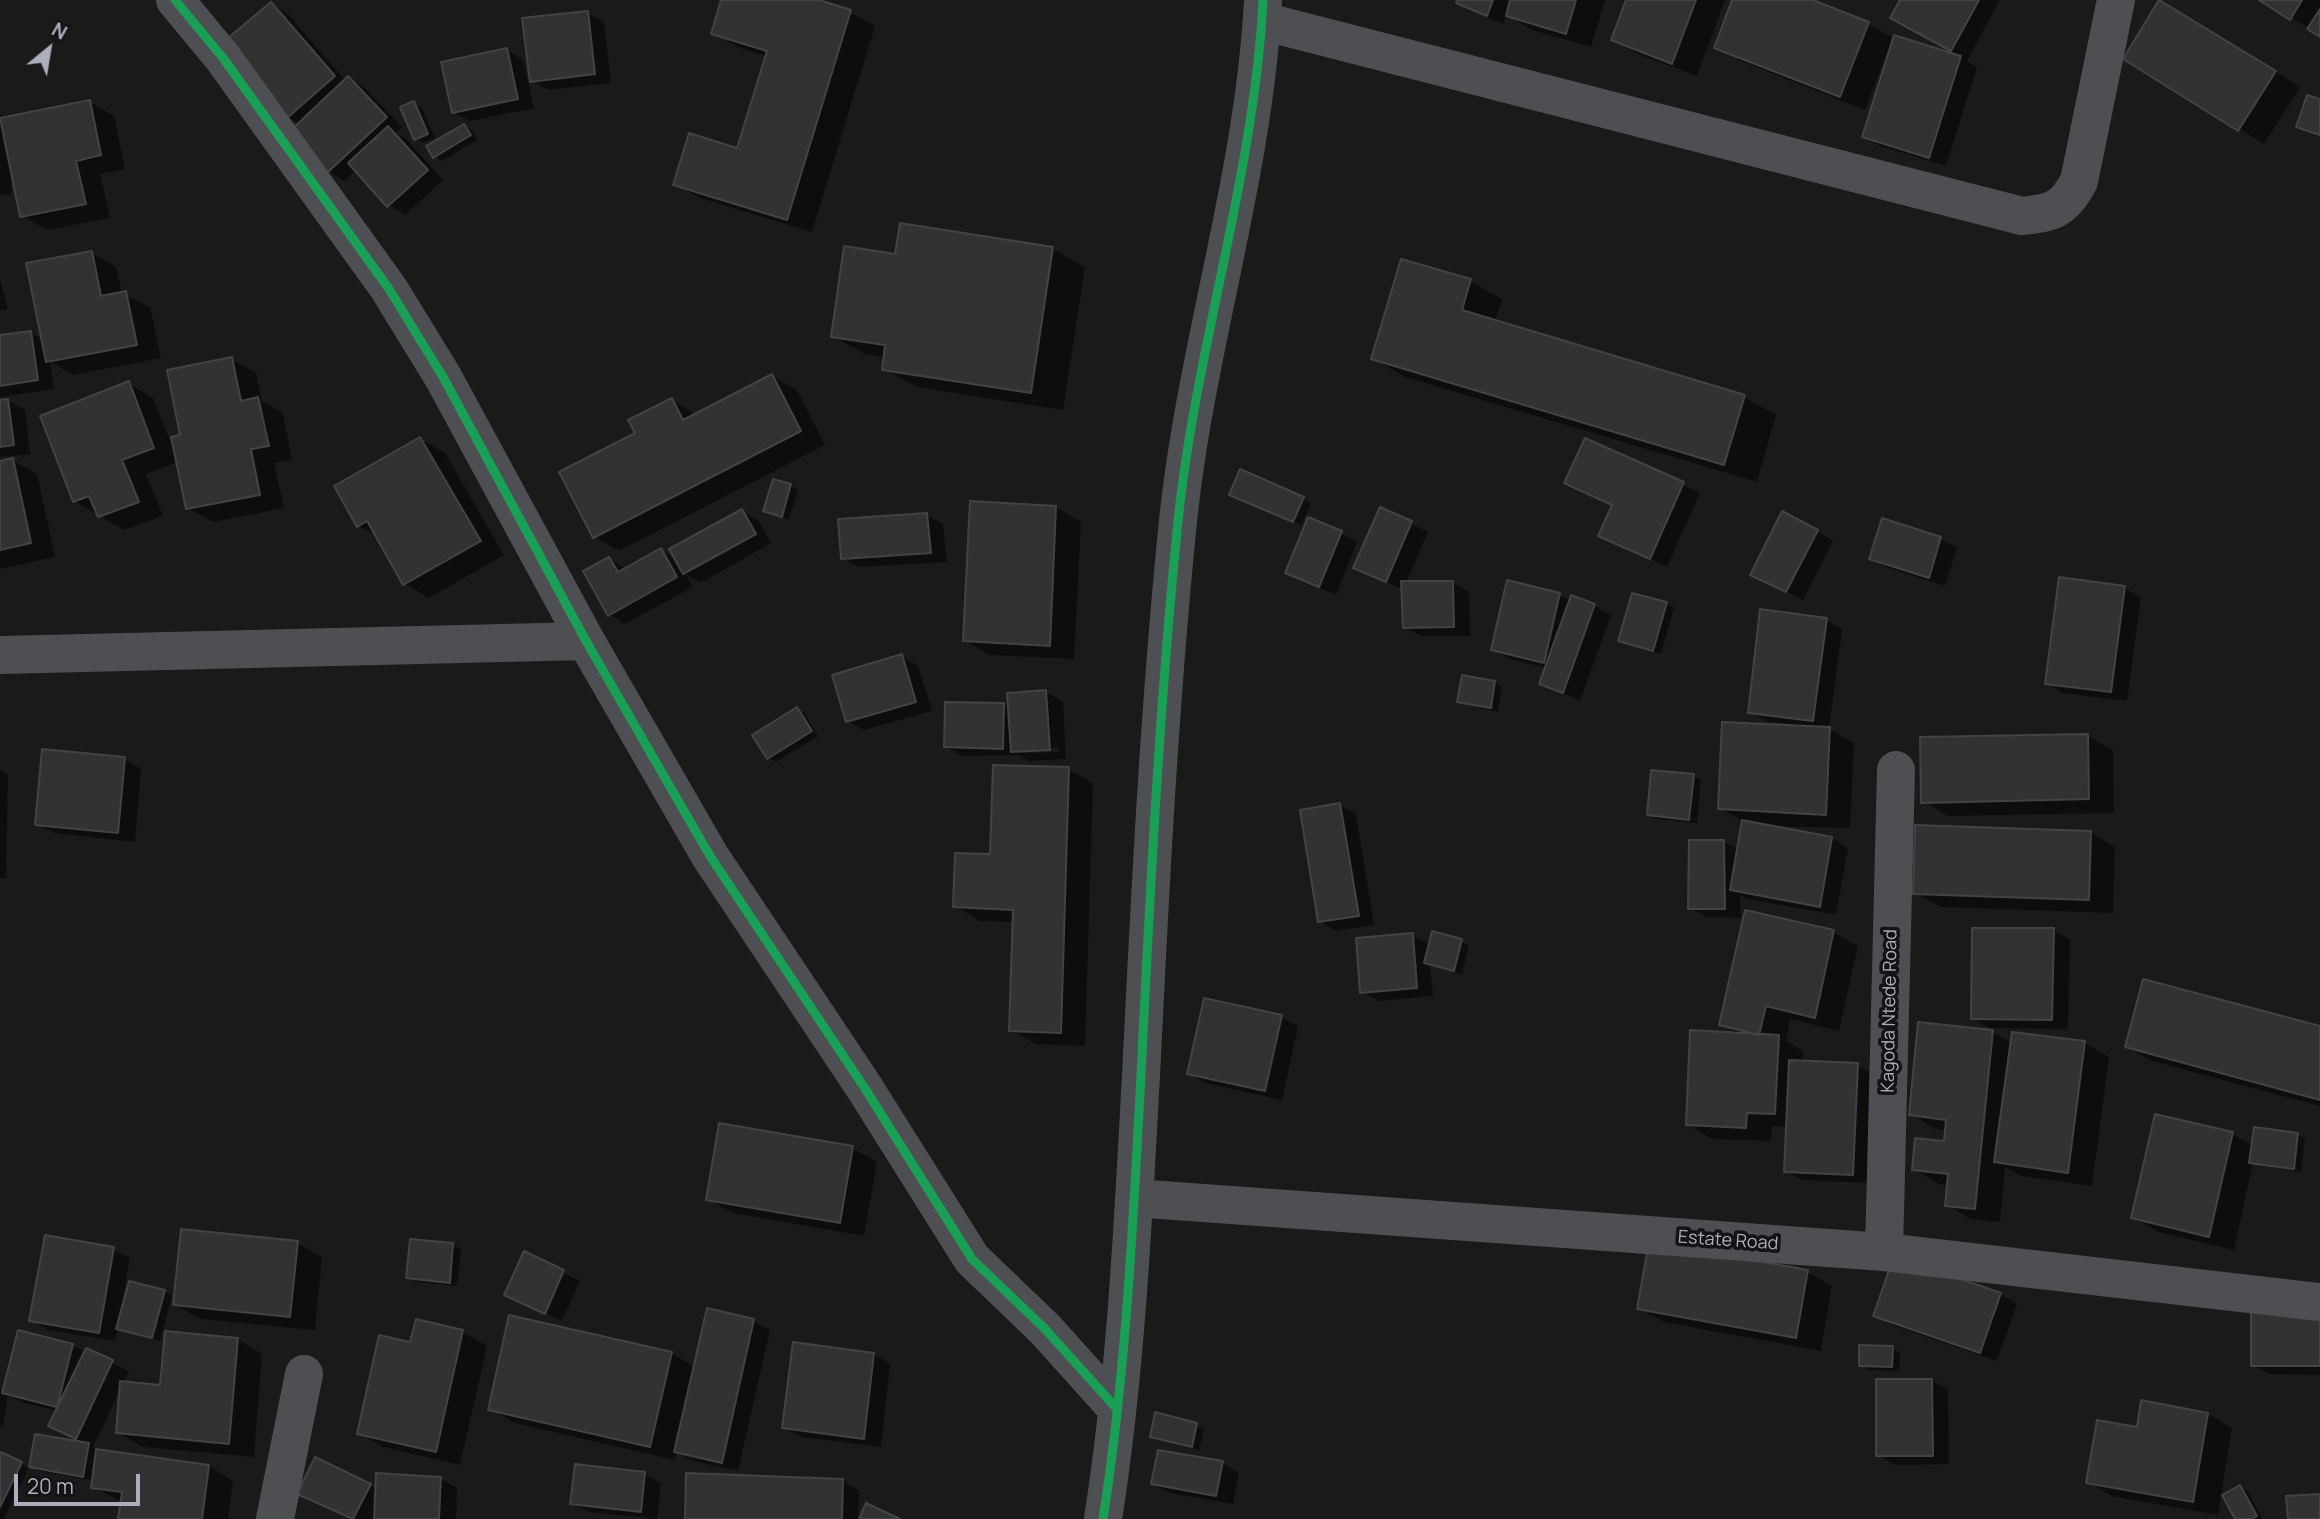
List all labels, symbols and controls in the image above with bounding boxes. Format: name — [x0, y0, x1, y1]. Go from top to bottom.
north arrow — [14, 14, 84, 84]
text: N — [47, 16, 72, 45]
street label: Kagoda Ntede Road — [1878, 929, 1902, 1093]
street label: Estate Road — [1677, 1227, 1779, 1255]
scale bar — [18, 1460, 144, 1504]
text: 20 m — [27, 1472, 74, 1500]

